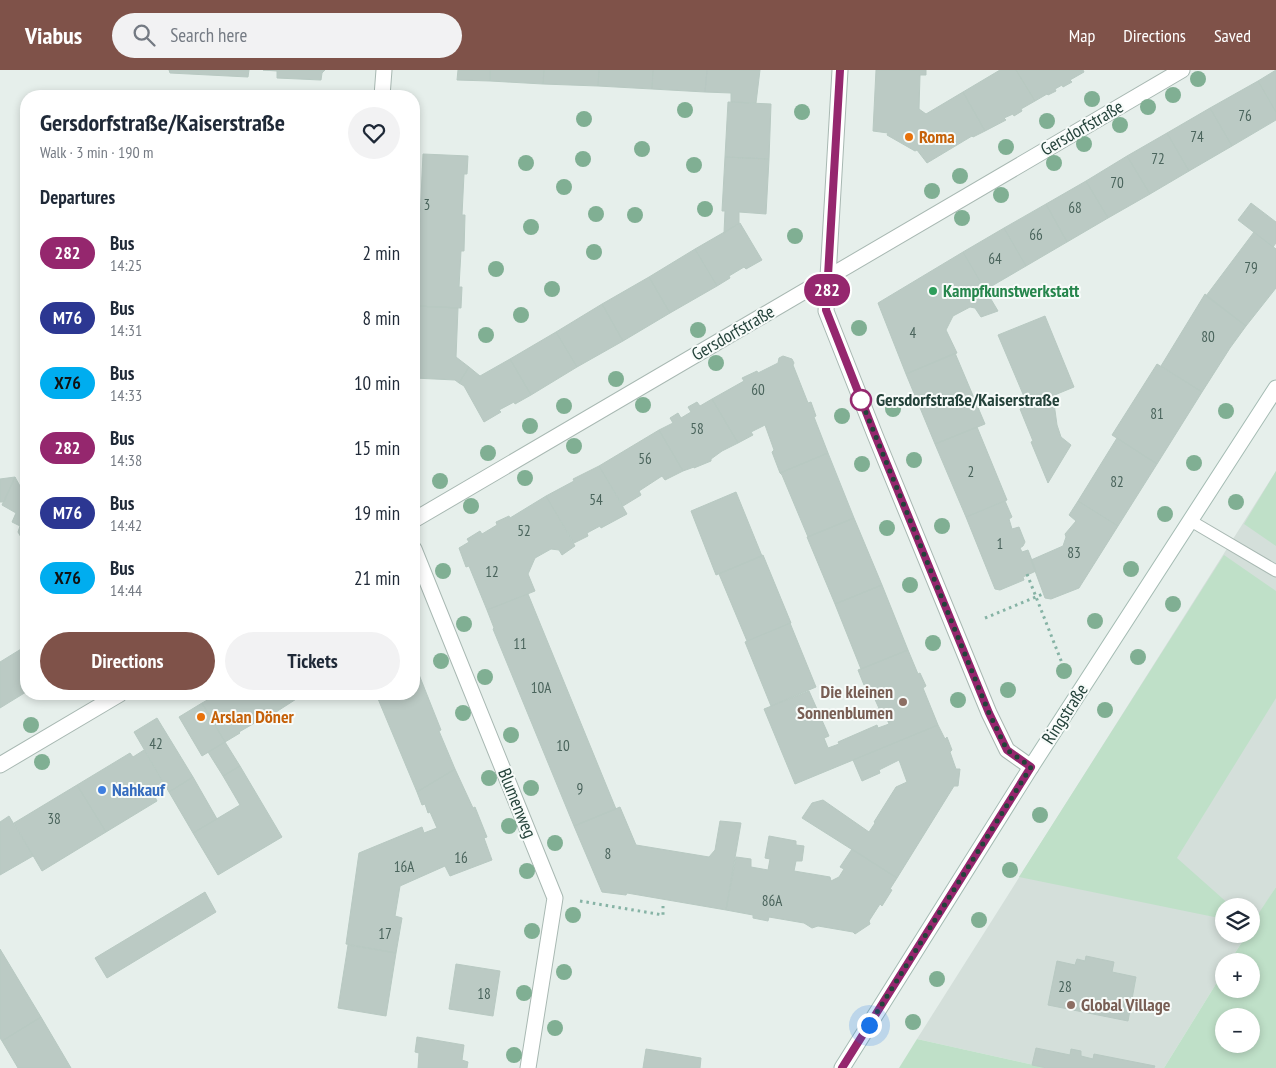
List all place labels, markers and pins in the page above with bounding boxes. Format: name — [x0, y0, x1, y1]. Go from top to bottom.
place label: Roma — [919, 125, 955, 148]
marker: Roma — [903, 131, 915, 143]
place label: Kampfkunstwerkstatt — [943, 279, 1080, 302]
marker: Kampfkunstwerkstatt — [927, 285, 939, 297]
place label: Gersdorfstraße/Kaiserstraße — [876, 388, 1060, 411]
marker: Gersdorfstraße/Kaiserstraße — [850, 389, 872, 411]
place label: Die kleinen Sonnenblumen — [797, 680, 893, 724]
marker: Die kleinen Sonnenblumen — [897, 696, 909, 708]
place label: Arslan Döner — [210, 705, 295, 728]
marker: Arslan Döner — [195, 711, 207, 723]
place label: Nahkauf — [112, 778, 166, 801]
marker: Nahkauf — [96, 784, 108, 796]
place label: Global Village — [1081, 993, 1171, 1016]
marker: Global Village — [1065, 999, 1077, 1011]

